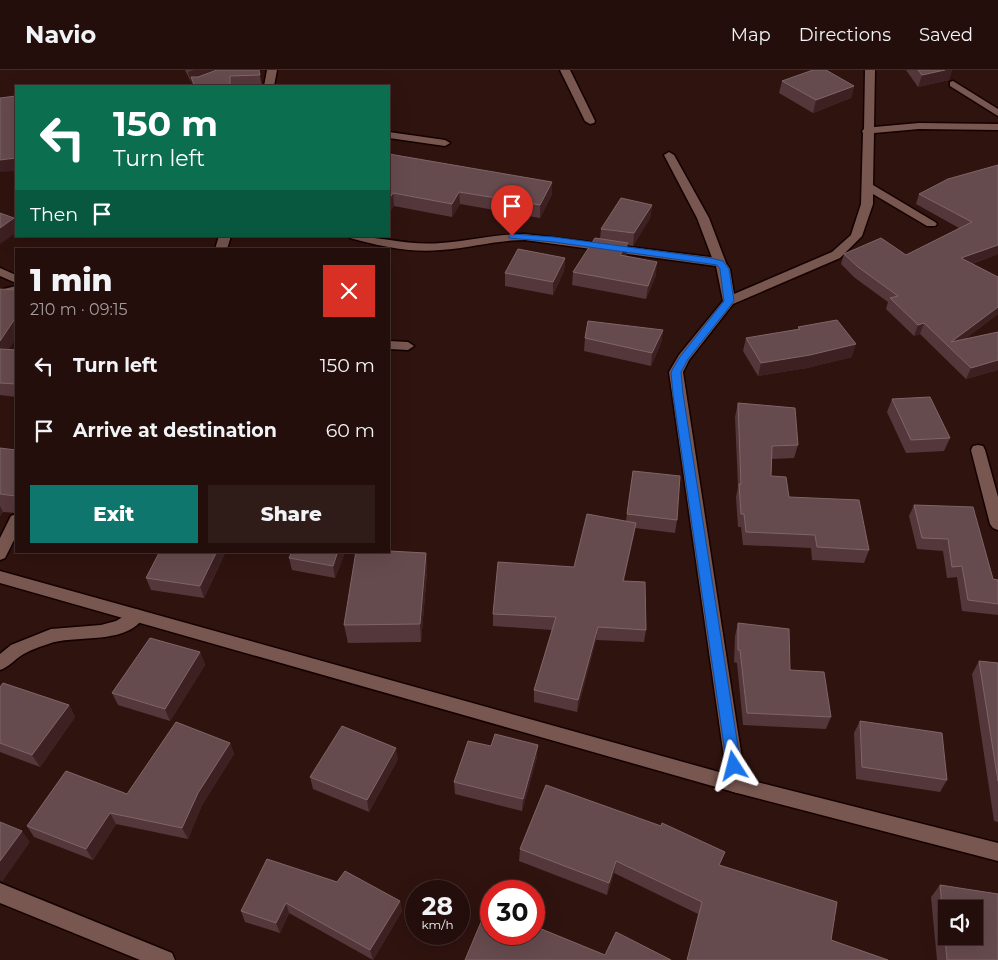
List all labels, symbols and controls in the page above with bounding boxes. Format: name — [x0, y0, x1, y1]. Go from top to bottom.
text: Navio — [25, 20, 96, 49]
text: Map — [731, 24, 771, 46]
text: Directions — [799, 24, 891, 46]
text: Saved — [919, 24, 973, 46]
text: 150 m — [113, 102, 218, 145]
icon: left — [30, 105, 95, 170]
text: Turn left — [113, 145, 205, 172]
pin — [491, 185, 533, 236]
icon: arrive — [498, 192, 526, 220]
icon: arrive — [88, 200, 116, 228]
text: Then — [30, 203, 78, 226]
text: 1 min — [30, 262, 113, 299]
button: close — [323, 265, 375, 317]
text: 210 m · 09:15 — [30, 300, 128, 319]
icon: left — [30, 352, 58, 380]
text: Turn left — [73, 354, 158, 377]
text: 150 m — [320, 354, 375, 377]
icon: arrive — [30, 417, 58, 445]
text: Arrive at destination — [73, 419, 277, 442]
text: 60 m — [326, 419, 375, 442]
button: Exit — [30, 485, 198, 543]
button: Share — [208, 485, 375, 543]
position arrow — [707, 739, 759, 791]
speed limit sign: 30 — [480, 880, 545, 945]
text: 28 — [422, 891, 453, 921]
map controls — [938, 900, 983, 945]
button: sound — [938, 900, 983, 945]
text: km/h — [421, 917, 454, 932]

